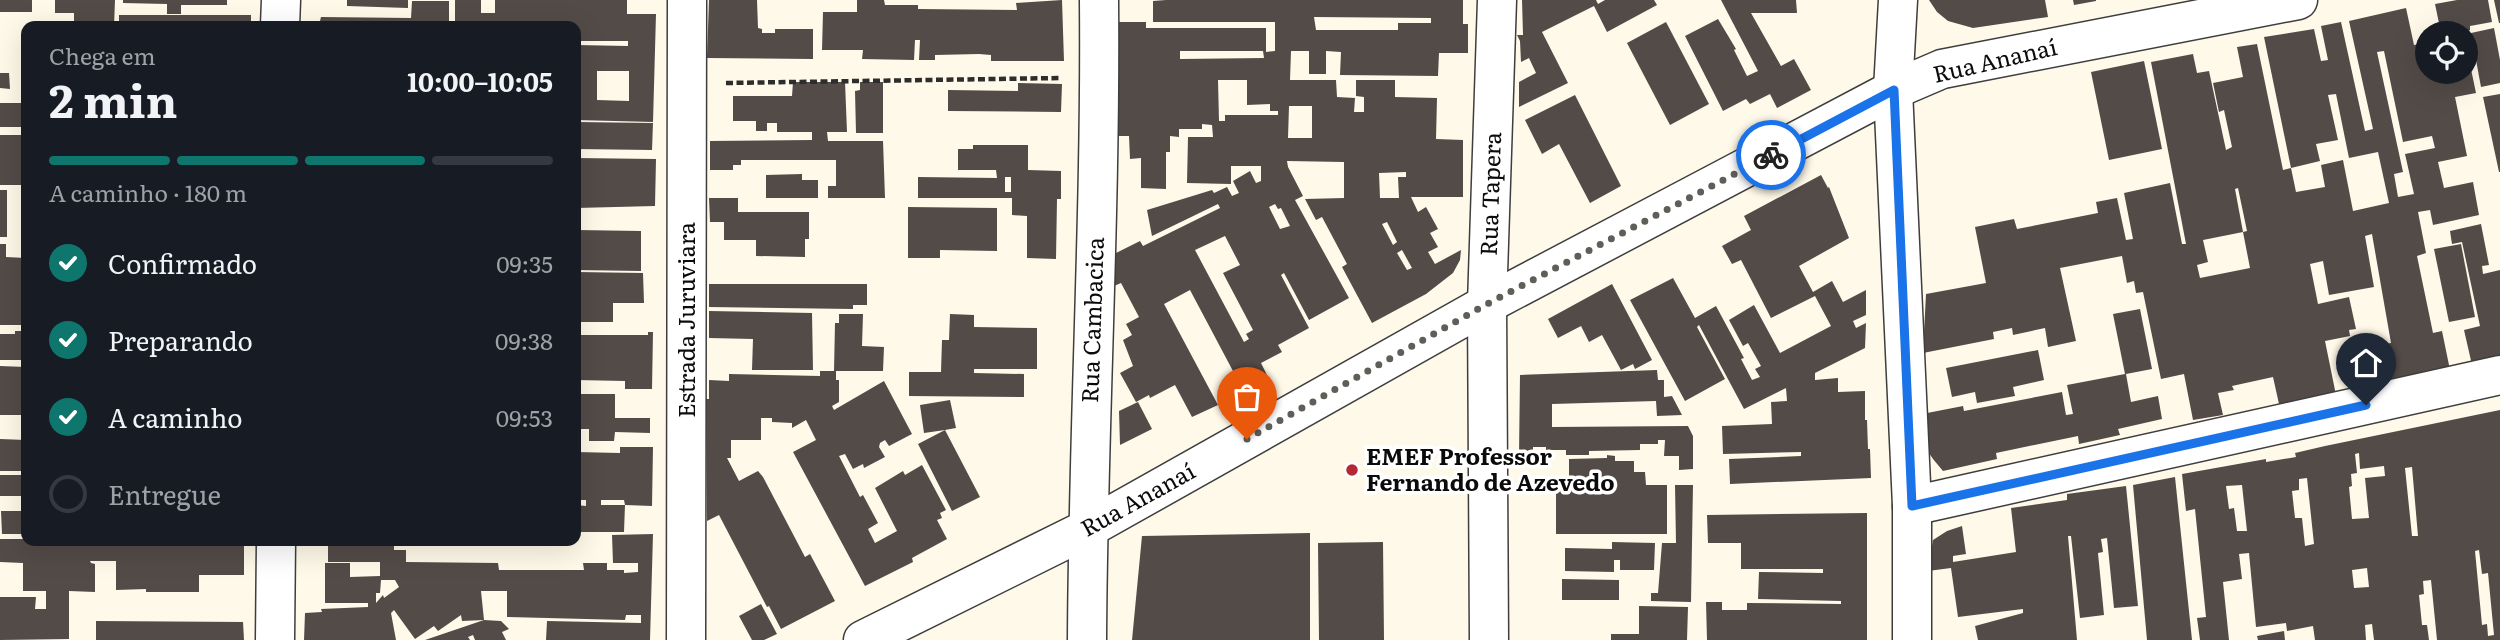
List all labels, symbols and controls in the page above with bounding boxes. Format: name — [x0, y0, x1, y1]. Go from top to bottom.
map controls — [2415, 21, 2478, 84]
button: locate — [2415, 21, 2478, 84]
street label: Rua Ananaí — [1929, 28, 2060, 90]
text: Chega em — [49, 38, 156, 72]
text: 10:00–10:05 — [407, 61, 553, 100]
text: 2 min — [49, 64, 178, 132]
courier — [1736, 120, 1806, 190]
street label: Rua Tapera — [1470, 131, 1508, 256]
icon: bike — [1752, 136, 1790, 174]
text: A caminho · 180 m — [49, 175, 247, 209]
street label: Estrada Juruviara — [668, 221, 702, 418]
street label: Rua Cambacica — [1071, 236, 1111, 404]
text: Confirmado — [108, 243, 257, 282]
icon: check — [49, 244, 87, 282]
text: 09:35 — [496, 246, 553, 280]
text: Preparando — [108, 320, 253, 359]
icon: check — [49, 321, 87, 359]
text: 09:38 — [495, 323, 553, 357]
pin — [2336, 333, 2396, 405]
icon: home — [2347, 344, 2385, 382]
pin — [1217, 367, 1277, 439]
icon: bag — [1228, 378, 1266, 416]
text: A caminho — [108, 397, 242, 436]
icon: check — [49, 398, 87, 436]
text: 09:53 — [496, 400, 553, 434]
place label: EMEF Professor Fernando de Azevedo — [1366, 438, 1615, 498]
street label: Rua Ananaí — [1074, 453, 1201, 544]
marker: EMEF Professor Fernando de Azevedo — [1344, 462, 1360, 478]
text: Entregue — [108, 474, 221, 513]

